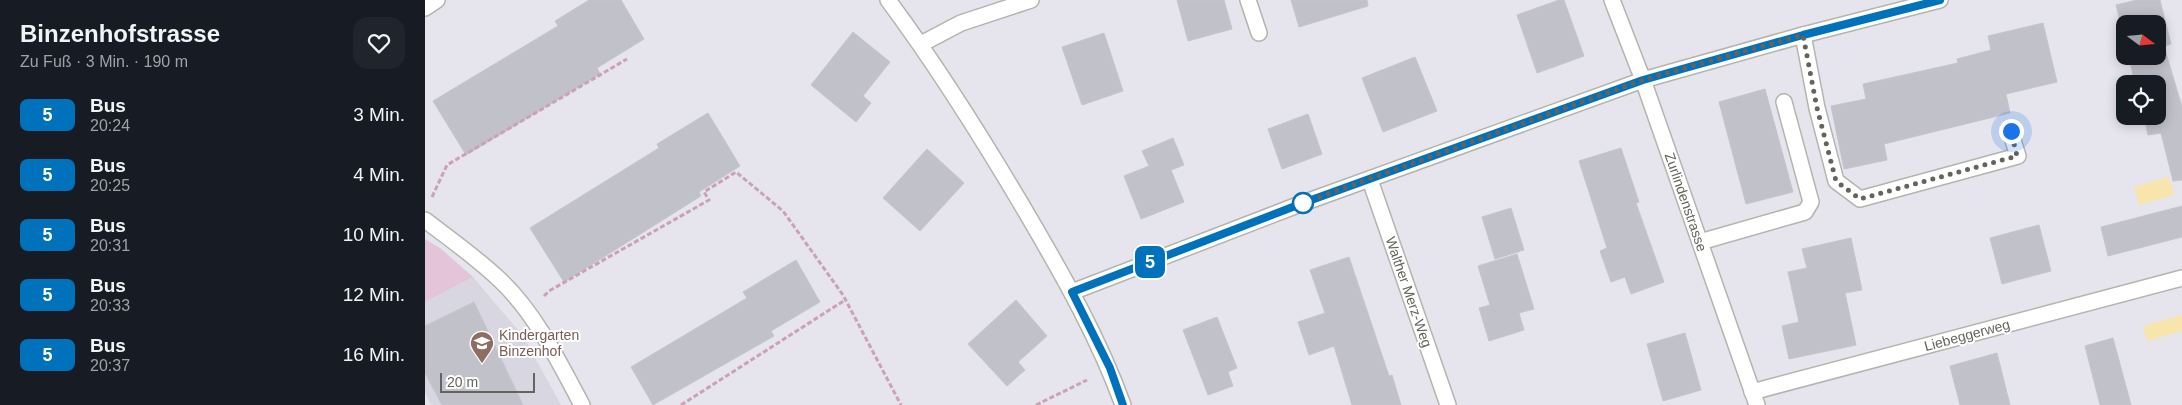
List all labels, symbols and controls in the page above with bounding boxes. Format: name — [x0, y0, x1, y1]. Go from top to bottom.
north arrow — [2116, 15, 2166, 65]
map controls — [2116, 15, 2166, 125]
button: heart — [353, 17, 405, 69]
text: Binzenhofstrasse — [20, 20, 220, 47]
text: Zu Fuß · 3 Min. · 190 m — [20, 53, 188, 70]
button: locate — [2116, 75, 2166, 125]
text: Bus — [90, 95, 126, 116]
text: 3 Min. — [353, 104, 405, 125]
text: 5 — [42, 105, 53, 125]
text: 20:24 — [90, 117, 130, 134]
your location — [1999, 119, 2024, 144]
street label: Zurlindenstrasse — [1662, 150, 1710, 254]
text: Bus — [90, 155, 126, 176]
text: 4 Min. — [353, 164, 405, 185]
text: 5 — [42, 165, 53, 185]
text: 20:25 — [90, 177, 130, 194]
unlabelled marker — [1292, 192, 1314, 214]
text: Bus — [90, 215, 126, 236]
text: 10 Min. — [343, 224, 405, 245]
text: 5 — [42, 225, 53, 245]
street label: Walther Merz-Weg — [1383, 235, 1435, 349]
text: 20:31 — [90, 237, 130, 254]
line badge: 5 — [1134, 246, 1166, 278]
text: 5 — [1145, 252, 1155, 272]
text: Bus — [90, 275, 126, 296]
text: 12 Min. — [343, 284, 405, 305]
text: 5 — [42, 285, 53, 305]
text: 20:33 — [90, 297, 130, 314]
street label: Liebeggerweg — [1922, 316, 2012, 354]
place label: Kindergarten Binzenhof — [499, 327, 579, 359]
school or university icon: Kindergarten Binzenhof — [469, 330, 495, 364]
text: Bus — [90, 335, 126, 356]
text: 16 Min. — [343, 344, 405, 365]
text: 5 — [42, 345, 53, 365]
text: 20:37 — [90, 357, 130, 374]
scale bar — [440, 370, 535, 393]
text: 20 m — [447, 374, 478, 390]

